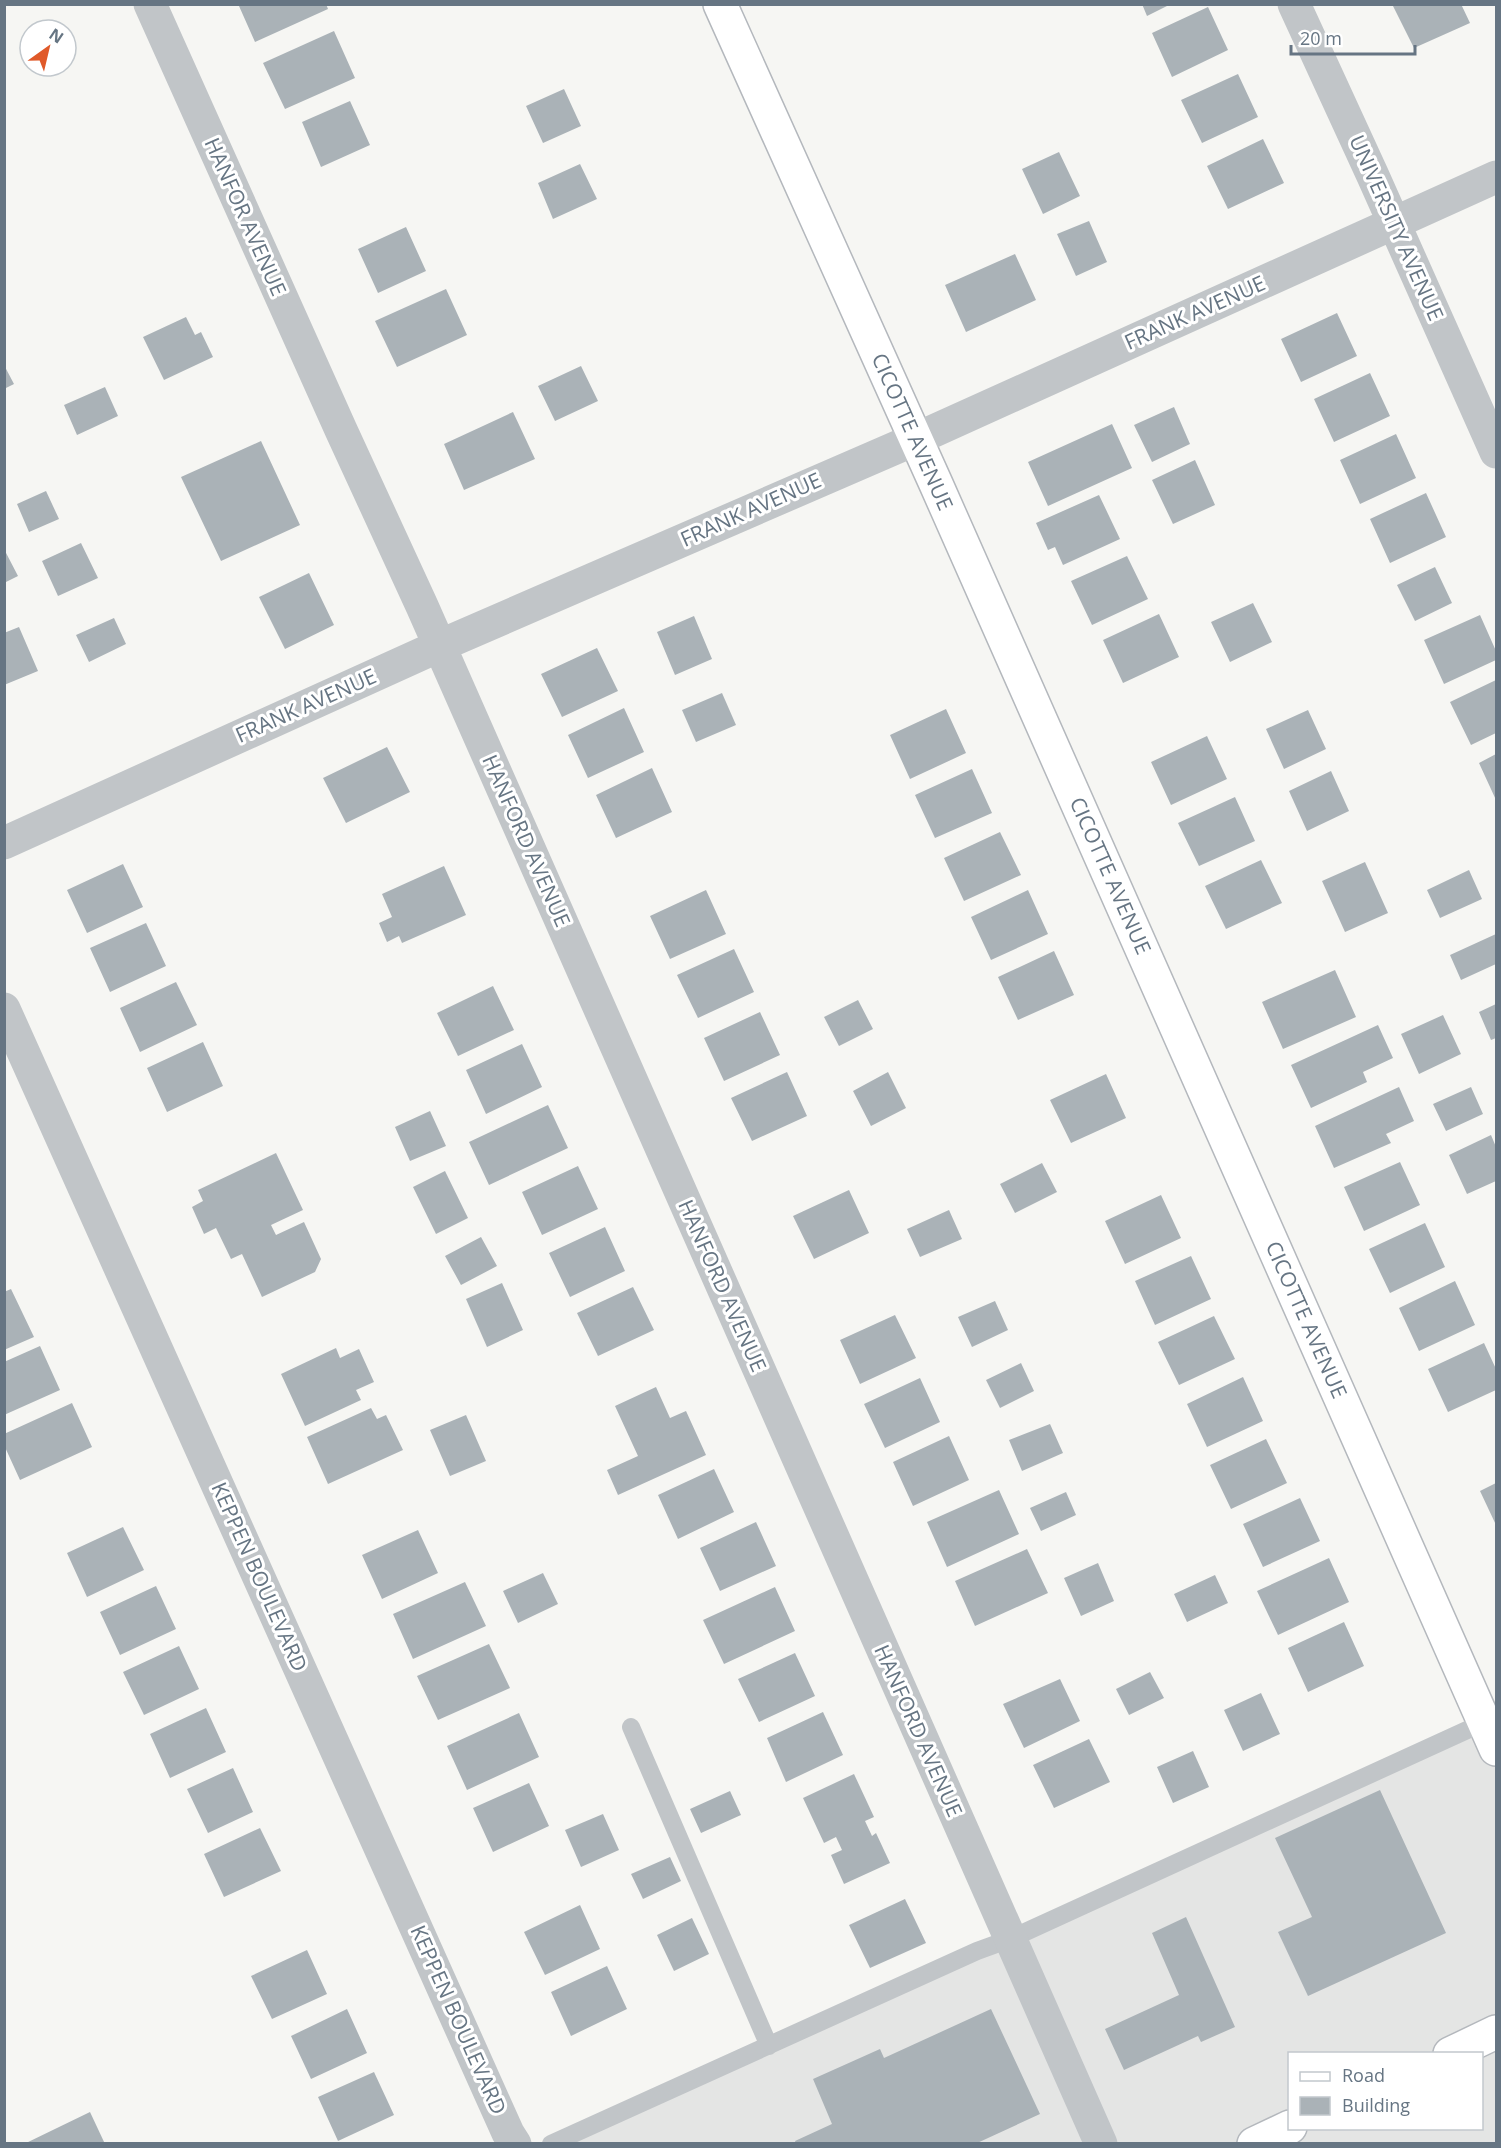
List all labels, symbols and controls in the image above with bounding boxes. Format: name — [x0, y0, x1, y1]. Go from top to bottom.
north arrow — [18, 18, 78, 78]
scale bar — [1291, 18, 1416, 56]
text: N — [45, 23, 68, 48]
text: 20 m — [1300, 26, 1342, 50]
street label: UNIVERSITY AVENUE — [1343, 130, 1450, 325]
street label: HANFOR AVENUE — [198, 133, 293, 300]
street label: FRANK AVENUE — [1120, 268, 1269, 356]
street label: CICOTTE AVENUE — [866, 349, 960, 515]
street label: FRANK AVENUE — [676, 465, 825, 553]
street label: FRANK AVENUE — [231, 661, 380, 749]
street label: HANFORD AVENUE — [476, 750, 577, 931]
street label: CICOTTE AVENUE — [1064, 793, 1158, 959]
street label: HANFORD AVENUE — [672, 1195, 773, 1376]
street label: CICOTTE AVENUE — [1260, 1237, 1354, 1403]
street label: KEPPEN BOULEVARD — [206, 1477, 314, 1676]
street label: HANFORD AVENUE — [868, 1640, 969, 1821]
street label: KEPPEN BOULEVARD — [405, 1920, 513, 2119]
legend — [1288, 2052, 1483, 2130]
text: Road — [1342, 2063, 1385, 2087]
text: Building — [1342, 2093, 1410, 2117]

